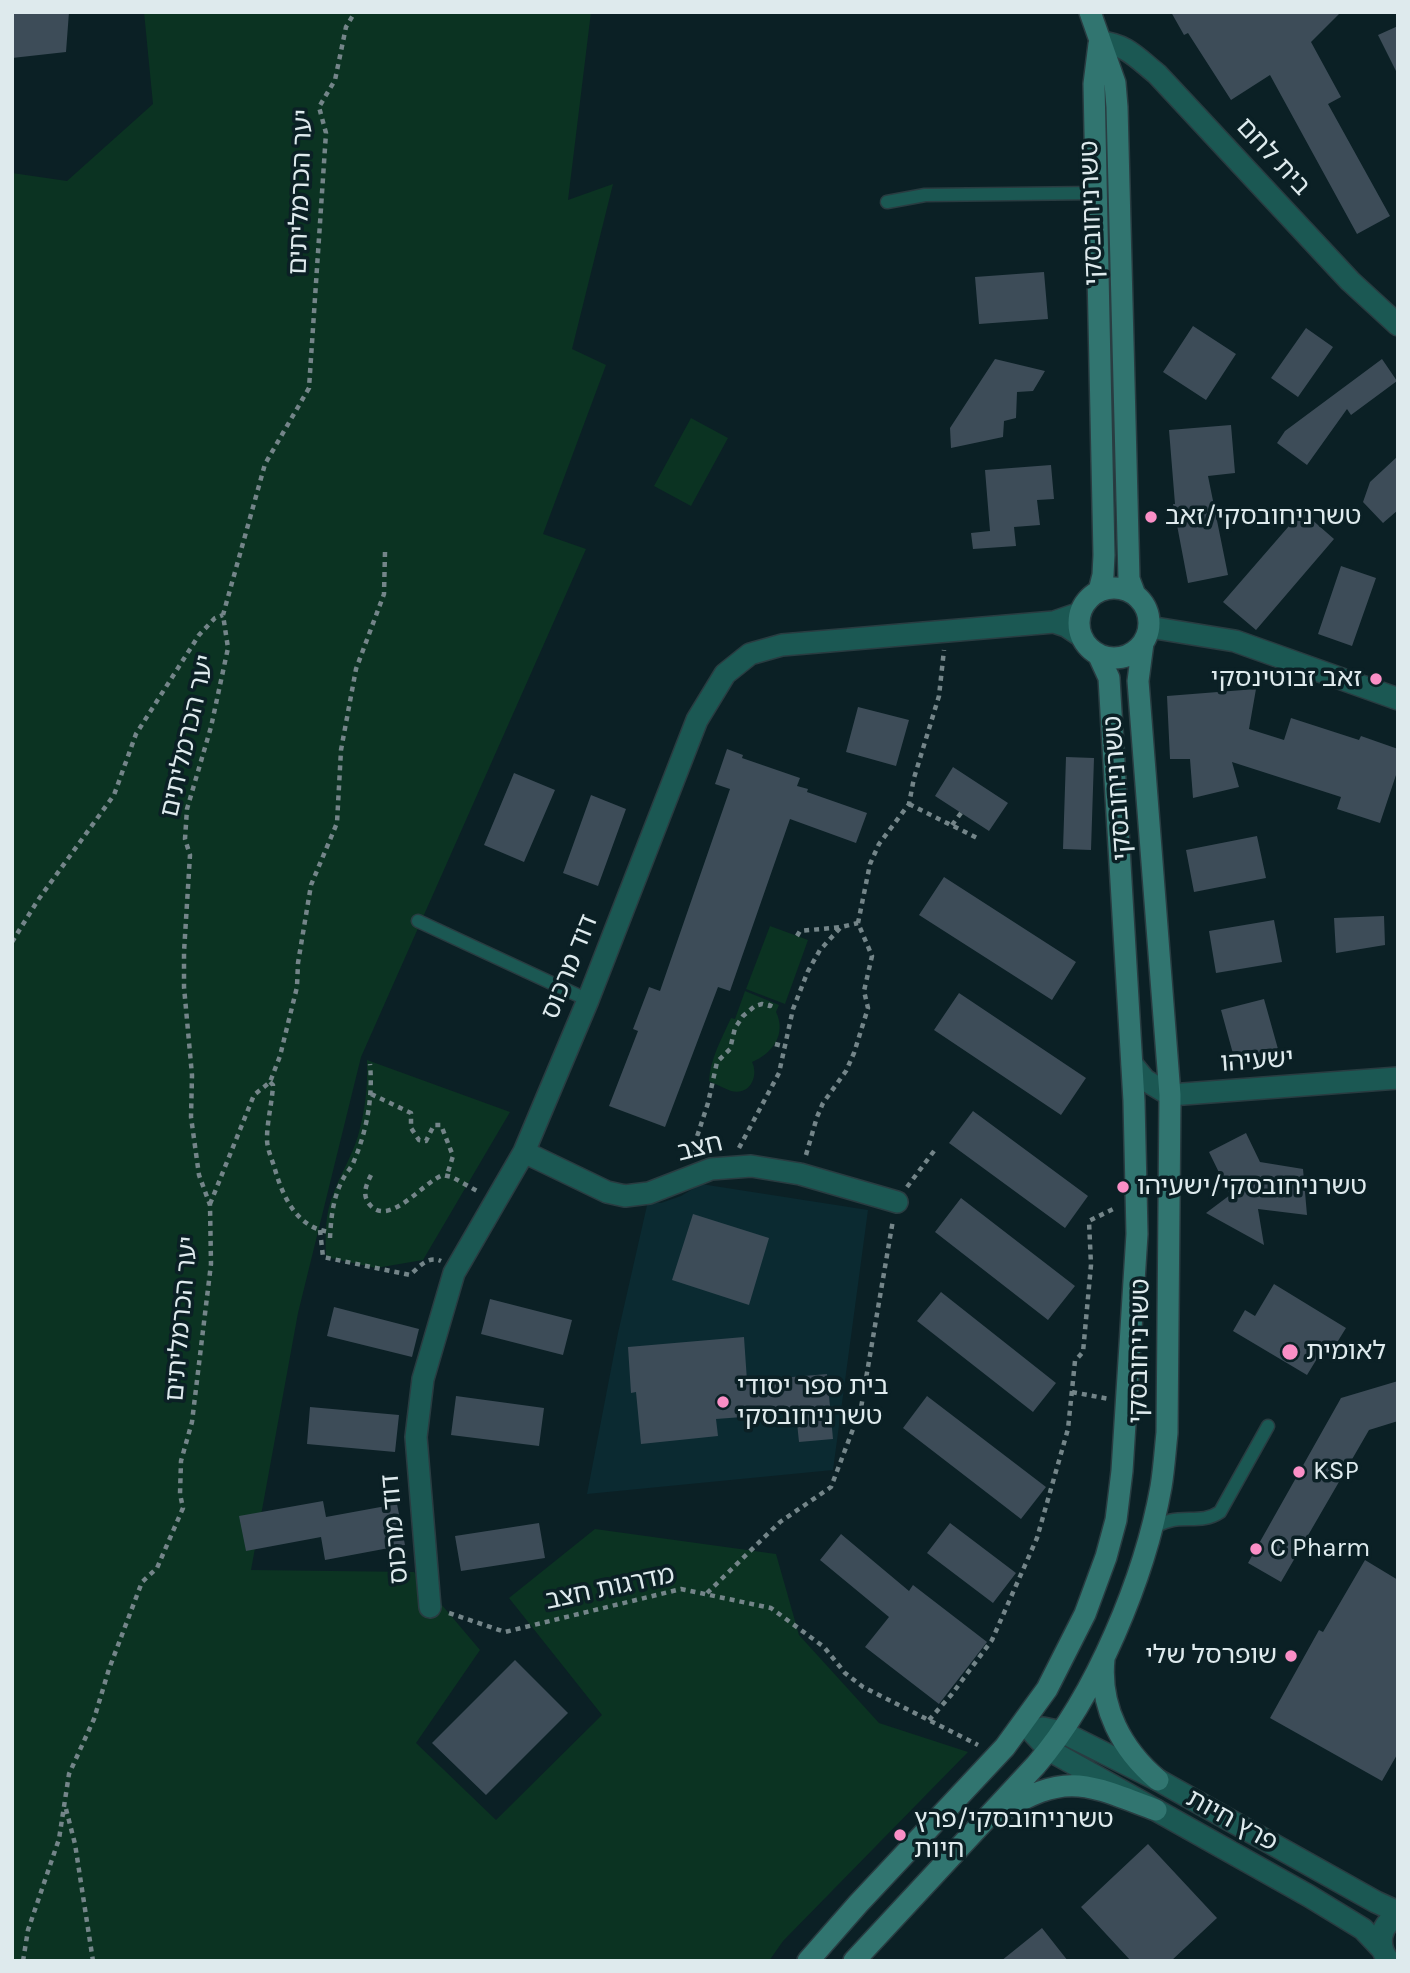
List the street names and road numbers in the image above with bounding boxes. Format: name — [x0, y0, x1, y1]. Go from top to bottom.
street label: יער הכרמליתים — [283, 109, 319, 275]
street label: בית לחם — [1229, 112, 1317, 202]
street label: טשרניחובסקי — [1074, 140, 1110, 286]
street label: יער הכרמליתים — [154, 652, 222, 820]
street label: טשרניחובסקי — [1097, 714, 1139, 862]
street label: דוד מרכוס — [535, 910, 605, 1024]
street label: ישעיהו — [1219, 1043, 1295, 1079]
street label: חצב — [674, 1127, 726, 1169]
street label: יער הכרמליתים — [159, 1235, 205, 1403]
street label: טשרניחובסקי — [1123, 1278, 1157, 1424]
street label: דוד מרכוס — [375, 1473, 415, 1585]
street label: מדרגות חצב — [543, 1559, 677, 1617]
street label: פרץ חיות — [1181, 1783, 1283, 1859]

